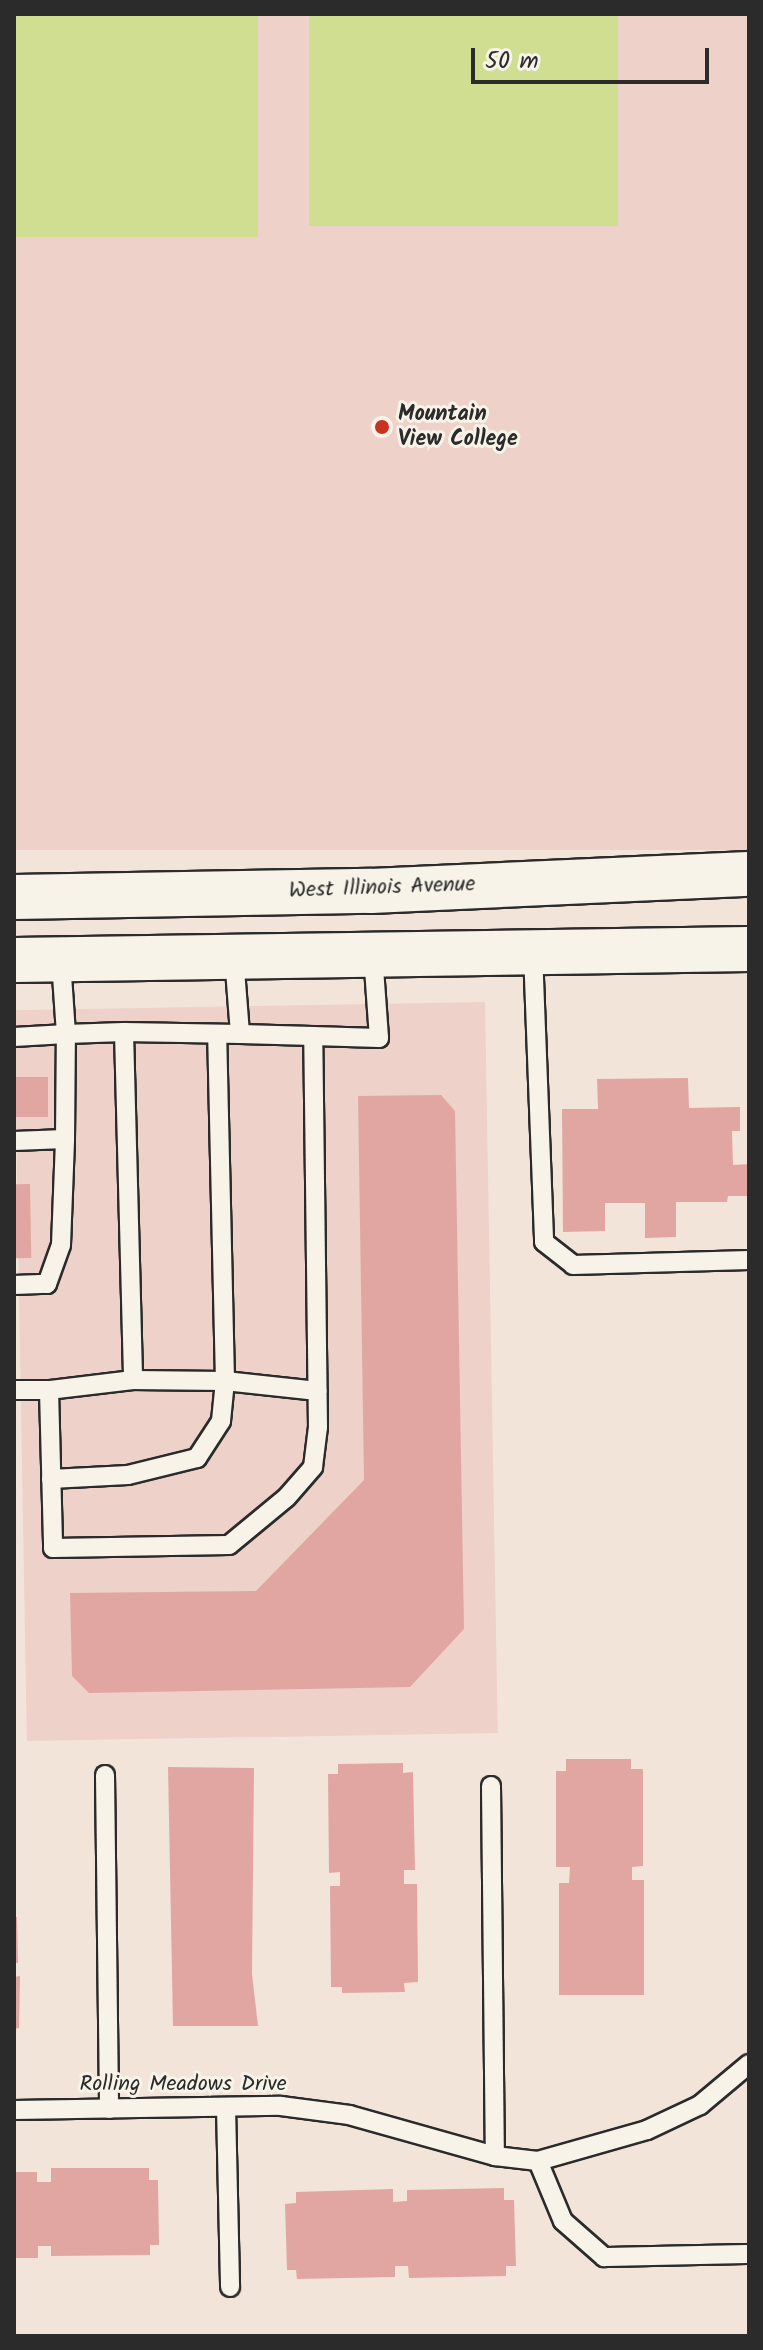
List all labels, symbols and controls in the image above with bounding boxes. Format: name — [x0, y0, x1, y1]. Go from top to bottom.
scale bar — [475, 32, 713, 82]
text: 50 m — [485, 42, 539, 81]
place label: Mountain View College — [398, 401, 518, 452]
marker: Mountain View College — [373, 418, 391, 436]
street label: West Illinois Avenue — [288, 872, 476, 904]
street label: Rolling Meadows Drive — [79, 2072, 287, 2098]

